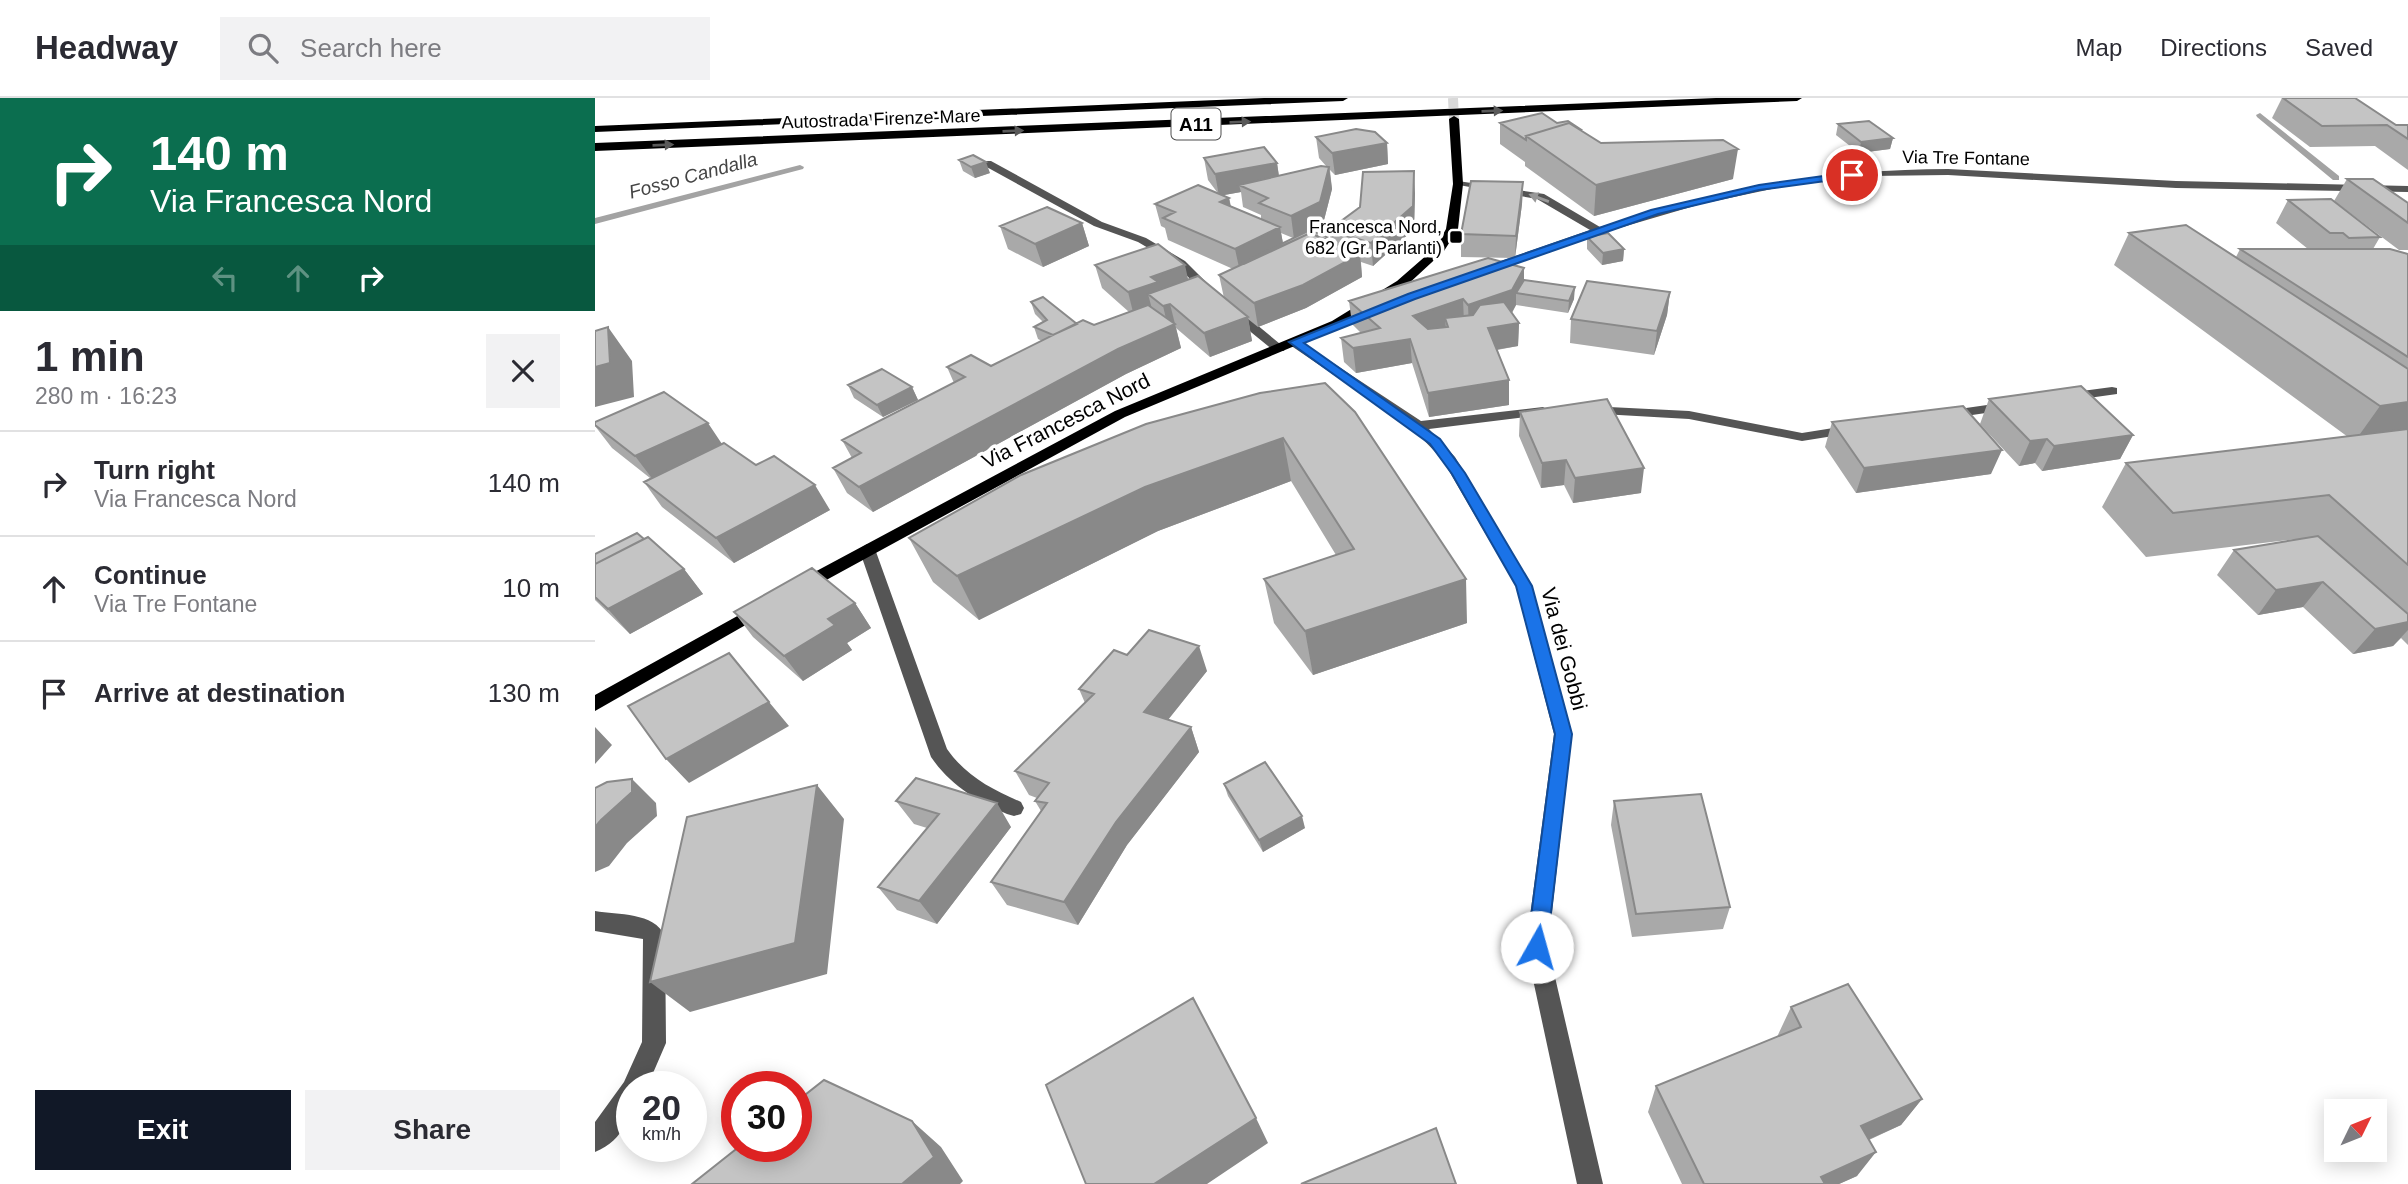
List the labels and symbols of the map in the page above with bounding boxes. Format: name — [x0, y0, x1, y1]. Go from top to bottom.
street label: Autostrada Firenze-Mare — [781, 106, 981, 132]
one-way arrow — [1481, 106, 1503, 117]
road number: A11 — [1171, 108, 1221, 140]
one-way arrow — [1229, 116, 1251, 127]
one-way arrow — [1002, 126, 1024, 137]
one-way arrow — [652, 139, 674, 150]
pin — [1822, 145, 1882, 205]
street label: Via Tre Fontane — [1902, 147, 2030, 169]
water label: Fosso Candalla — [627, 148, 760, 203]
one-way arrow — [1529, 192, 1550, 203]
place label: Francesca Nord, 682 (Gr. Parlanti) — [1305, 217, 1442, 258]
marker: Francesca Nord, 682 (Gr. Parlanti) — [1448, 229, 1464, 245]
street label: Via Francesca Nord — [978, 368, 1154, 473]
street label: Via dei Gobbi — [1537, 585, 1592, 713]
position arrow — [1500, 910, 1574, 984]
speed limit sign: 30 — [721, 1071, 812, 1162]
north arrow — [2324, 1099, 2387, 1162]

